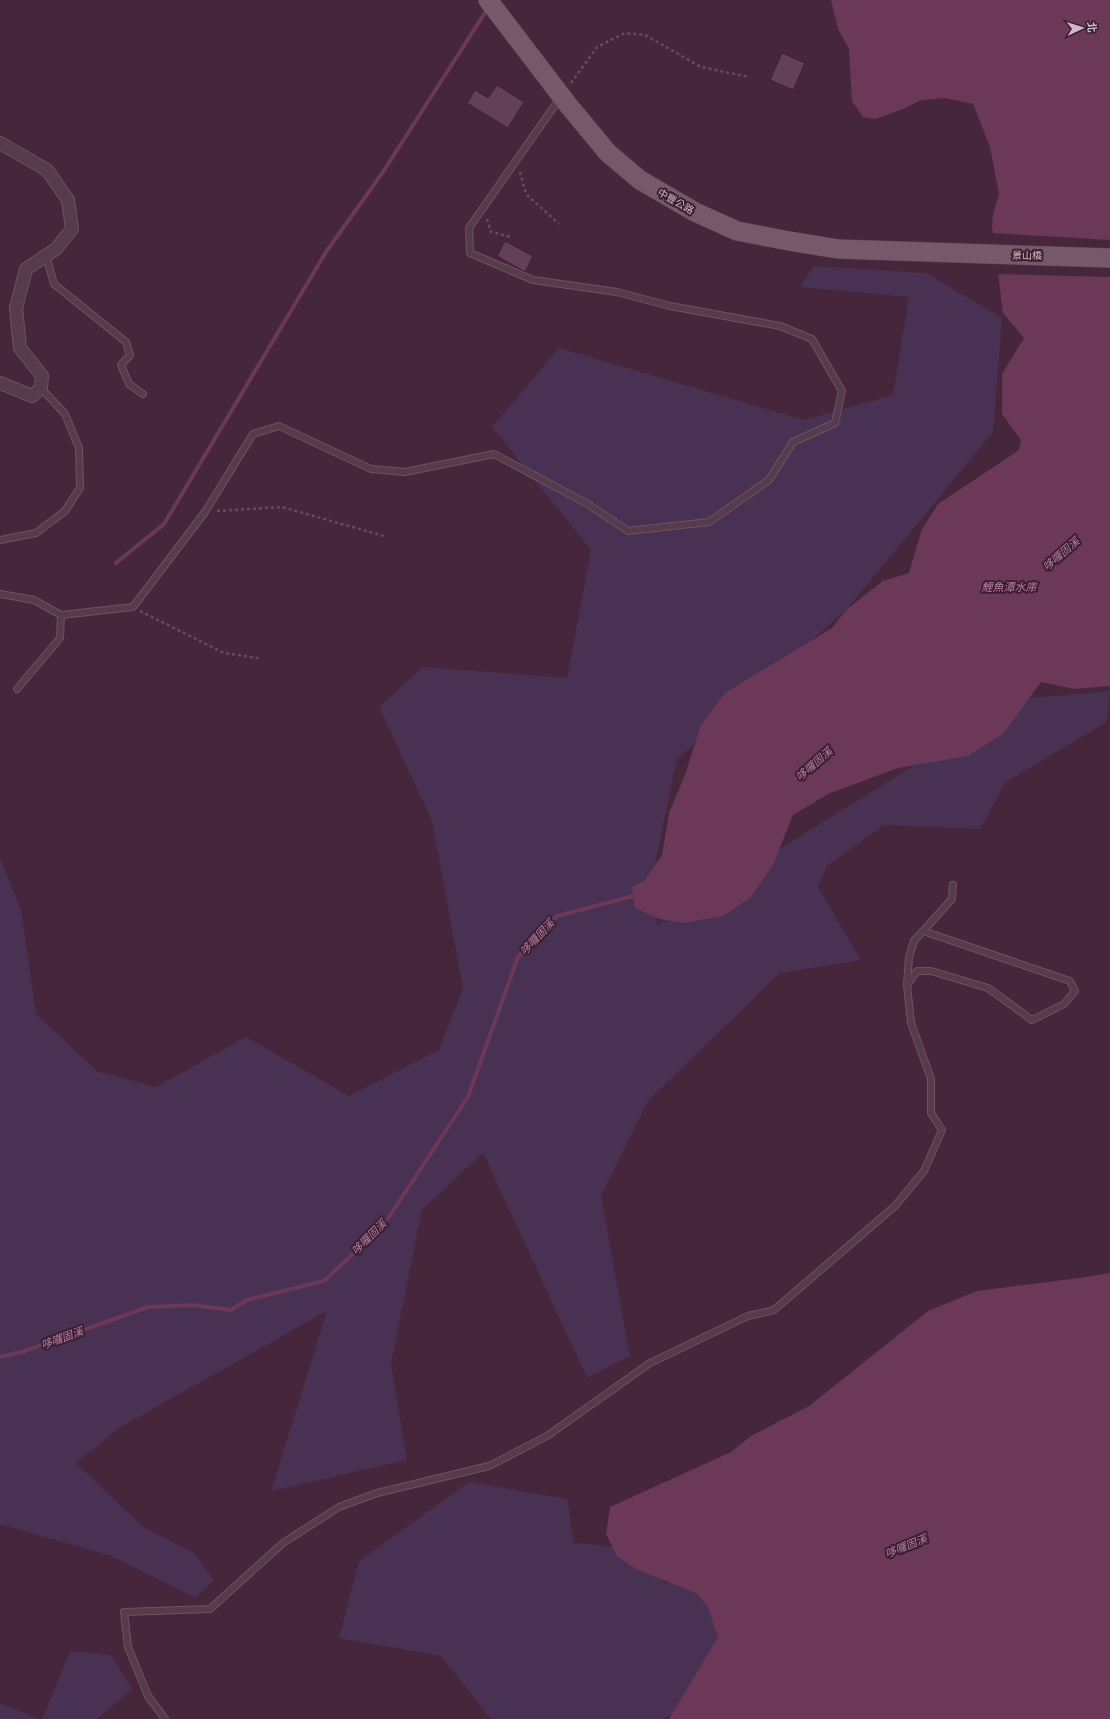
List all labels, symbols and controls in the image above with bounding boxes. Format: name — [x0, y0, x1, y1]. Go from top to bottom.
north arrow — [1062, 8, 1102, 48]
text: 北 — [1084, 21, 1099, 33]
street label: 中豐公路 — [655, 186, 696, 218]
street label: 景山橋 — [1012, 249, 1042, 263]
water label: 哆囉固溪 — [1040, 533, 1084, 574]
water label: 鯉魚潭水庫 — [982, 580, 1038, 595]
water label: 哆囉固溪 — [793, 743, 837, 784]
water label: 哆囉固溪 — [517, 915, 559, 959]
water label: 哆囉固溪 — [348, 1215, 392, 1258]
water label: 哆囉固溪 — [39, 1323, 87, 1353]
water label: 哆囉固溪 — [883, 1531, 931, 1562]

